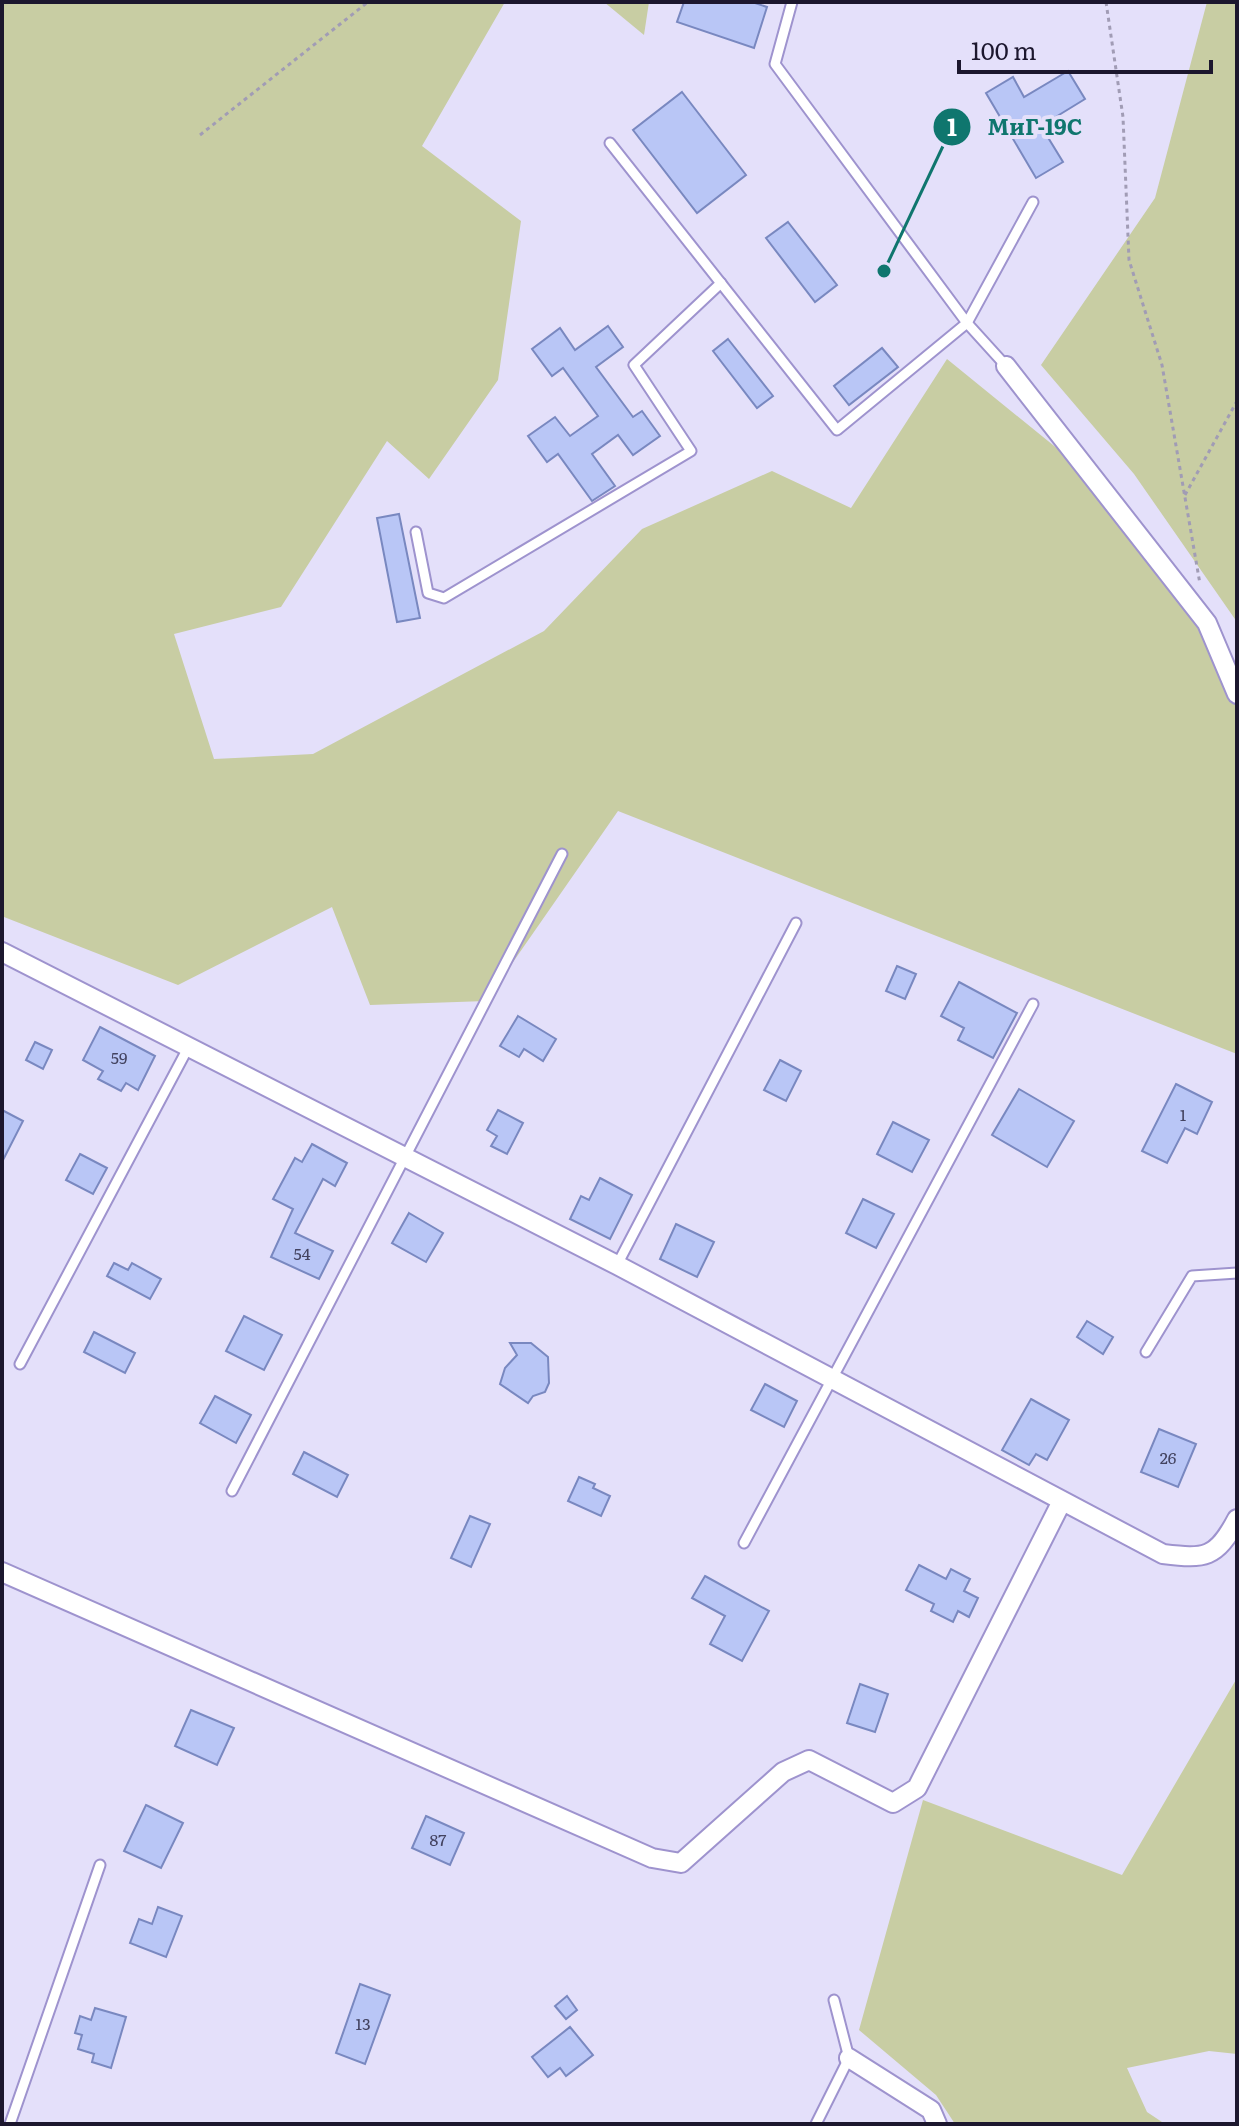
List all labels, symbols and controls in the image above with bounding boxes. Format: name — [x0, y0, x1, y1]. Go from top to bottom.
scale bar — [959, 24, 1211, 74]
text: 100 m — [971, 32, 1037, 67]
callout: МиГ-19С — [932, 104, 1099, 150]
text: 1 — [947, 108, 957, 143]
text: МиГ-19С — [988, 109, 1082, 142]
house number: 59 — [111, 1045, 127, 1069]
house number: 1 — [1180, 1102, 1187, 1126]
house number: 54 — [294, 1241, 311, 1265]
house number: 26 — [1160, 1445, 1177, 1469]
house number: 87 — [430, 1827, 446, 1851]
house number: 13 — [355, 2011, 371, 2035]

